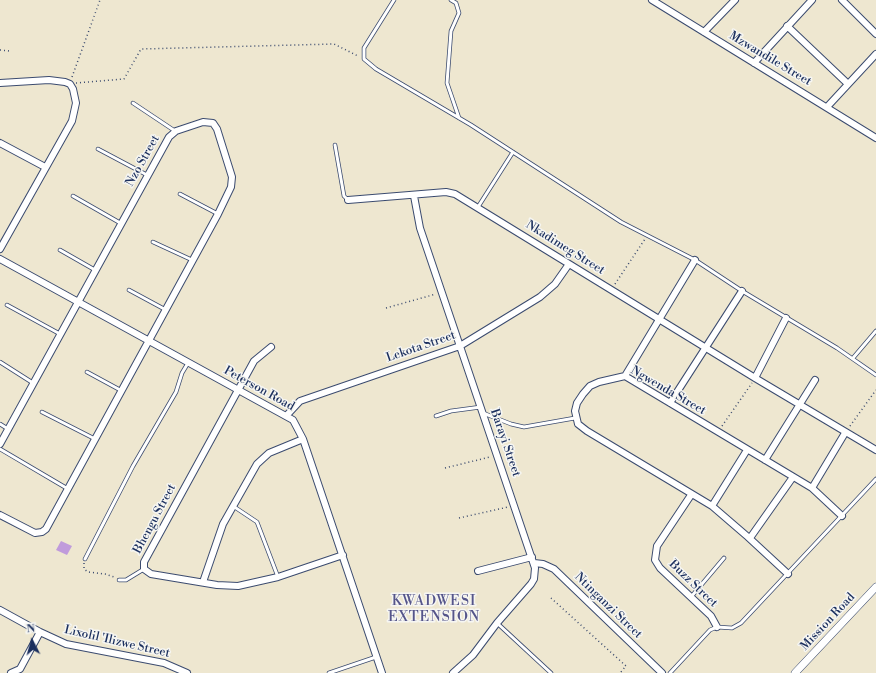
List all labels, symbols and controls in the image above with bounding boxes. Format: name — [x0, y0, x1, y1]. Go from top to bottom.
street label: Mzwandile Street — [726, 29, 814, 89]
street label: Nzo Street — [123, 133, 163, 189]
street label: Nkadimeg Street — [523, 218, 607, 278]
street label: Lekota Street — [384, 328, 458, 366]
street label: Peterson Road — [221, 364, 297, 414]
street label: Ngwenda Street — [628, 364, 708, 418]
street label: Barayi Street — [487, 407, 523, 479]
street label: Bhengu Street — [131, 482, 179, 556]
street label: Buzz Street — [666, 557, 720, 611]
street label: Ntinganzi Street — [571, 570, 645, 642]
street label: Mission Road — [798, 590, 858, 654]
district label: KWADWESI EXTENSION — [388, 594, 480, 626]
north arrow — [12, 621, 52, 661]
text: N — [26, 622, 36, 636]
street label: Lixolil 'Ilizwe Street — [63, 623, 171, 661]

